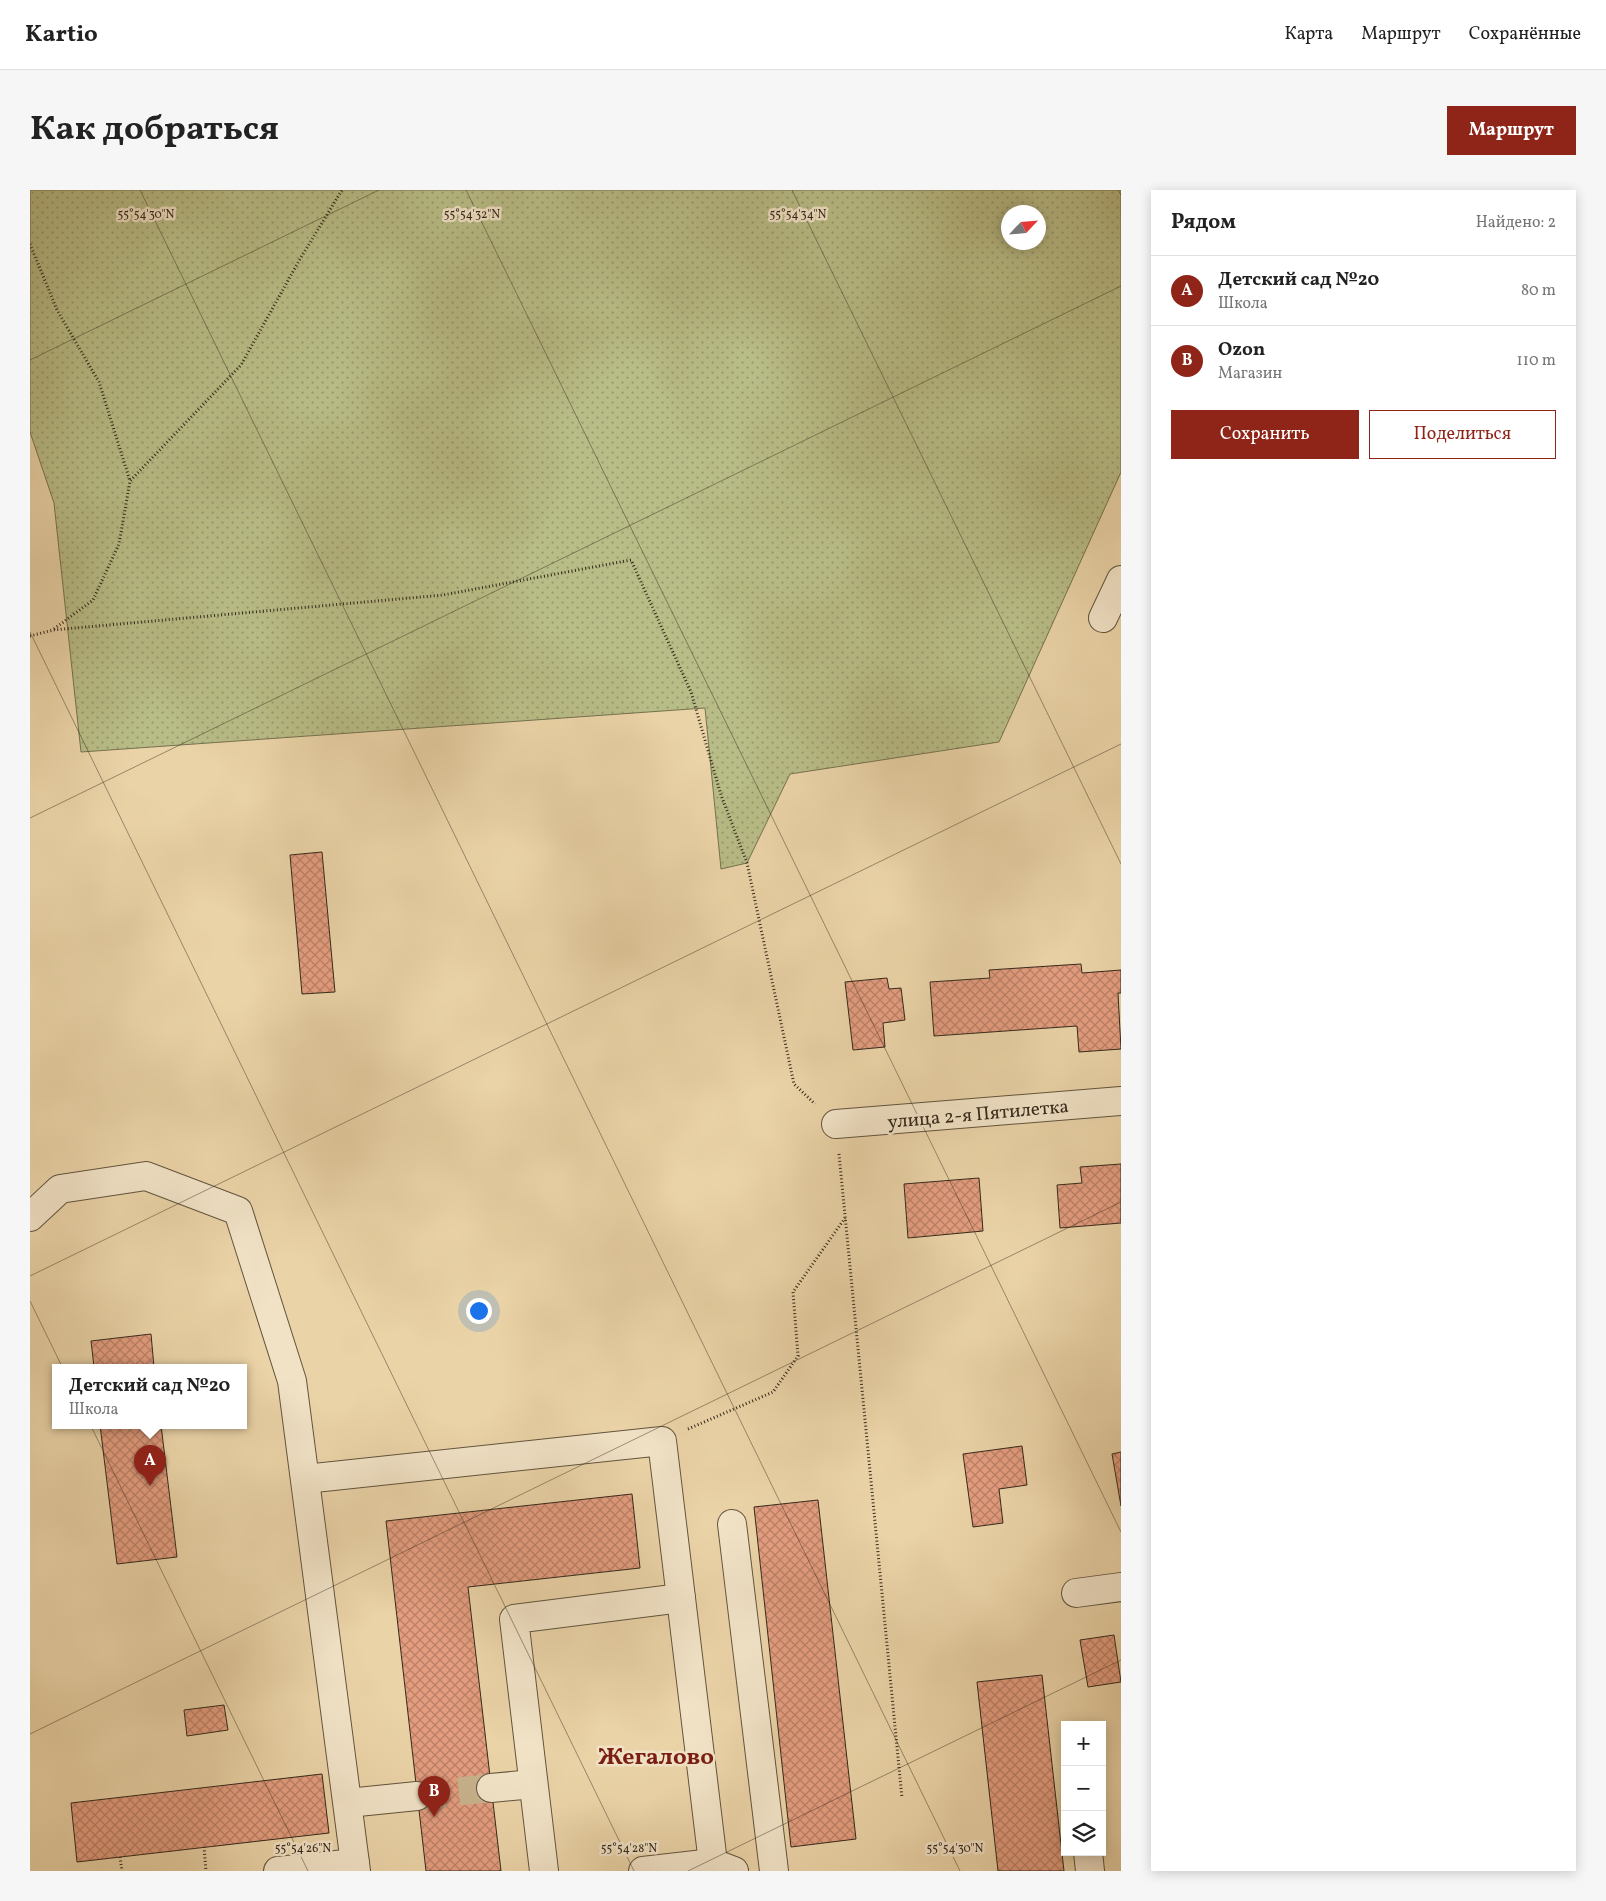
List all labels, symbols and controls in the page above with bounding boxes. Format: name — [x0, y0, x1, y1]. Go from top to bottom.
text: Kartio — [25, 18, 98, 52]
text: Карта — [1284, 22, 1333, 47]
text: Маршрут — [1361, 22, 1441, 47]
text: Сохранённые — [1469, 22, 1581, 47]
text: Как добраться — [30, 106, 279, 154]
button: Маршрут — [1447, 106, 1576, 155]
north arrow — [1001, 205, 1046, 250]
text: 55°54'30"N — [118, 207, 175, 223]
text: 55°54'32"N — [444, 207, 500, 223]
text: 55°54'34"N — [770, 207, 827, 223]
text: Рядом — [1171, 208, 1236, 237]
text: Найдено: 2 — [1476, 212, 1556, 234]
text: Детский сад №20 — [1218, 267, 1379, 293]
text: A — [1181, 280, 1193, 302]
text: 80 m — [1521, 280, 1556, 302]
text: Школа — [1218, 293, 1268, 315]
text: Ozon — [1218, 337, 1265, 363]
text: B — [1182, 350, 1192, 372]
text: 110 m — [1517, 350, 1556, 372]
text: Магазин — [1218, 363, 1282, 385]
button: Сохранить — [1171, 410, 1359, 459]
button: Поделиться — [1369, 410, 1556, 459]
street label: улица 2-я Пятилетка — [886, 1094, 1070, 1136]
your location — [466, 1298, 492, 1324]
popup — [52, 1364, 247, 1429]
text: Детский сад №20 — [69, 1373, 230, 1399]
text: Школа — [69, 1399, 119, 1421]
pin: A — [134, 1445, 166, 1486]
map controls — [1061, 1721, 1106, 1856]
button: + — [1061, 1721, 1106, 1766]
district label: Жегалово — [598, 1741, 714, 1775]
button: − — [1061, 1766, 1106, 1811]
pin: B — [418, 1776, 450, 1817]
button: layers — [1061, 1811, 1106, 1856]
text: 55°54'26"N — [275, 1841, 331, 1857]
text: 55°54'28"N — [601, 1841, 657, 1857]
text: 55°54'30"N — [927, 1841, 984, 1857]

